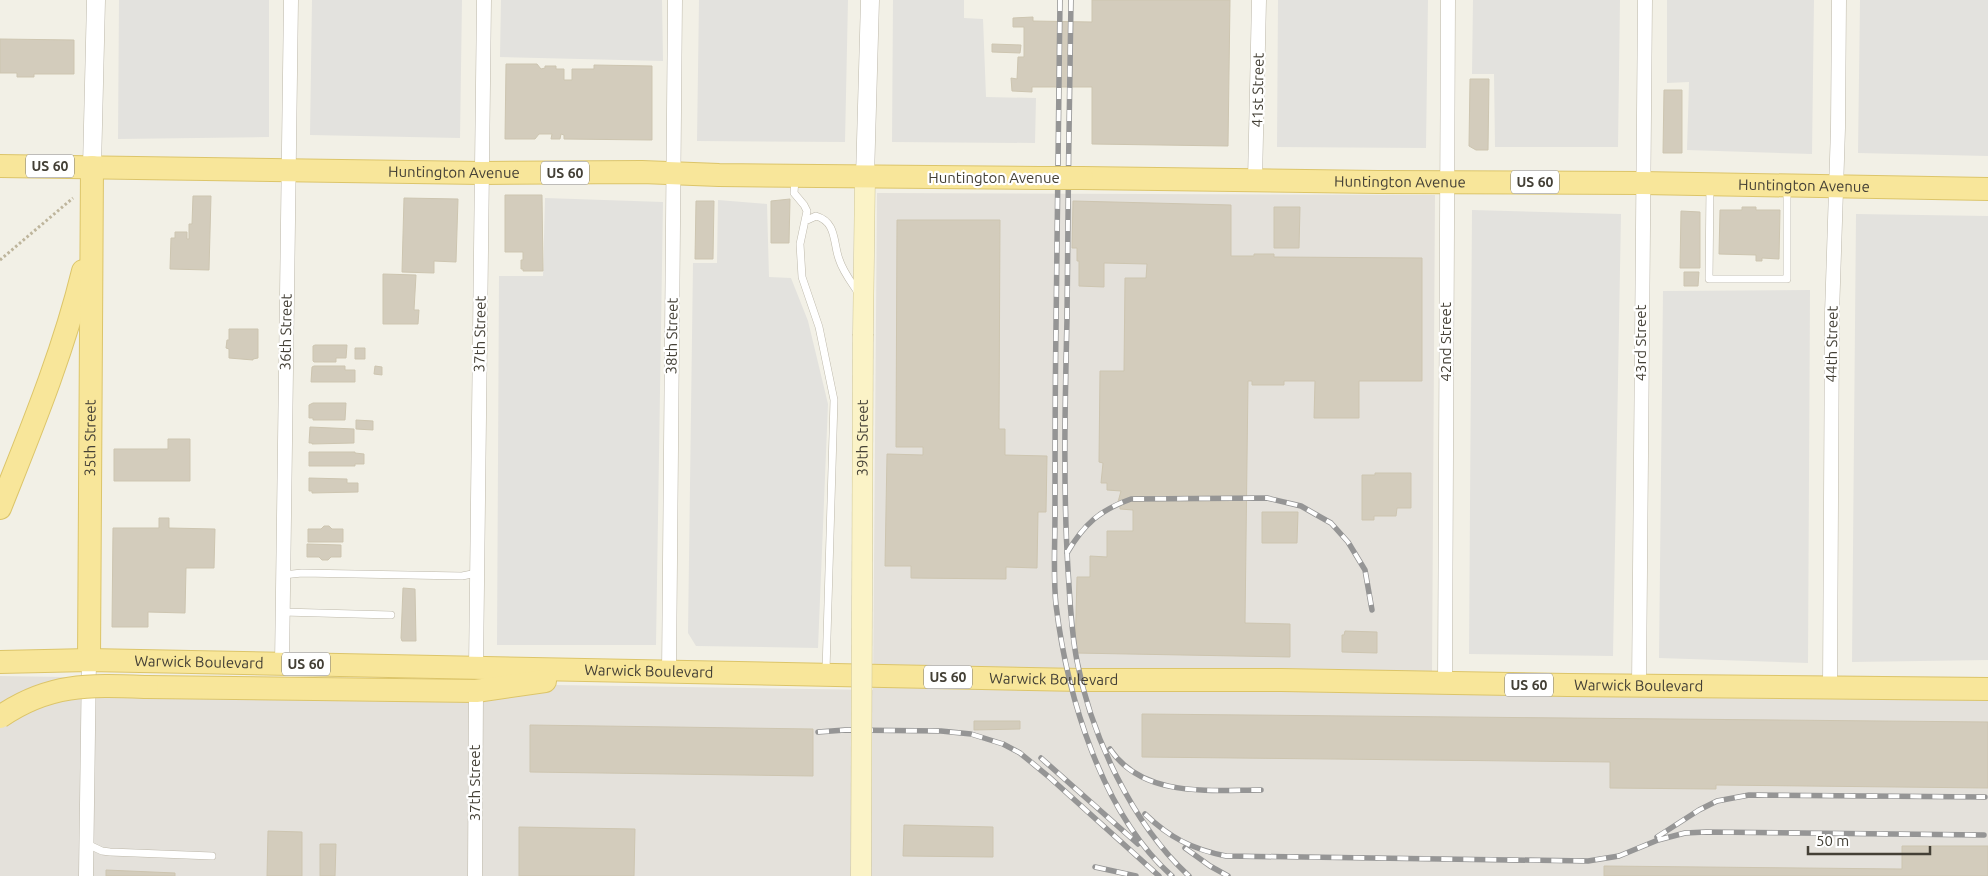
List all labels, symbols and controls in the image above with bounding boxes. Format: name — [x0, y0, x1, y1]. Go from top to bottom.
street label: 41st Street — [1248, 52, 1267, 127]
road number: US 60 — [26, 154, 74, 178]
road number: US 60 — [541, 162, 589, 184]
street label: Huntington Avenue — [388, 163, 520, 181]
street label: Huntington Avenue — [928, 169, 1060, 186]
road number: US 60 — [1511, 170, 1559, 193]
street label: Huntington Avenue — [1334, 172, 1466, 190]
street label: Huntington Avenue — [1738, 176, 1870, 195]
street label: 36th Street — [276, 293, 295, 370]
street label: 37th Street — [470, 295, 489, 372]
street label: 38th Street — [662, 297, 681, 374]
street label: 42nd Street — [1437, 302, 1454, 382]
street label: 43rd Street — [1632, 305, 1649, 381]
street label: 44th Street — [1822, 305, 1841, 382]
street label: 35th Street — [81, 399, 99, 476]
street label: 39th Street — [853, 399, 871, 476]
street label: Warwick Boulevard — [134, 652, 264, 672]
road number: US 60 — [282, 652, 330, 676]
street label: Warwick Boulevard — [584, 661, 714, 681]
road number: US 60 — [924, 666, 972, 689]
street label: Warwick Boulevard — [989, 669, 1118, 688]
road number: US 60 — [1505, 674, 1553, 696]
street label: Warwick Boulevard — [1574, 676, 1703, 694]
street label: 37th Street — [466, 745, 483, 821]
scale bar — [1808, 824, 1930, 856]
text: 50 m — [1816, 832, 1849, 849]

